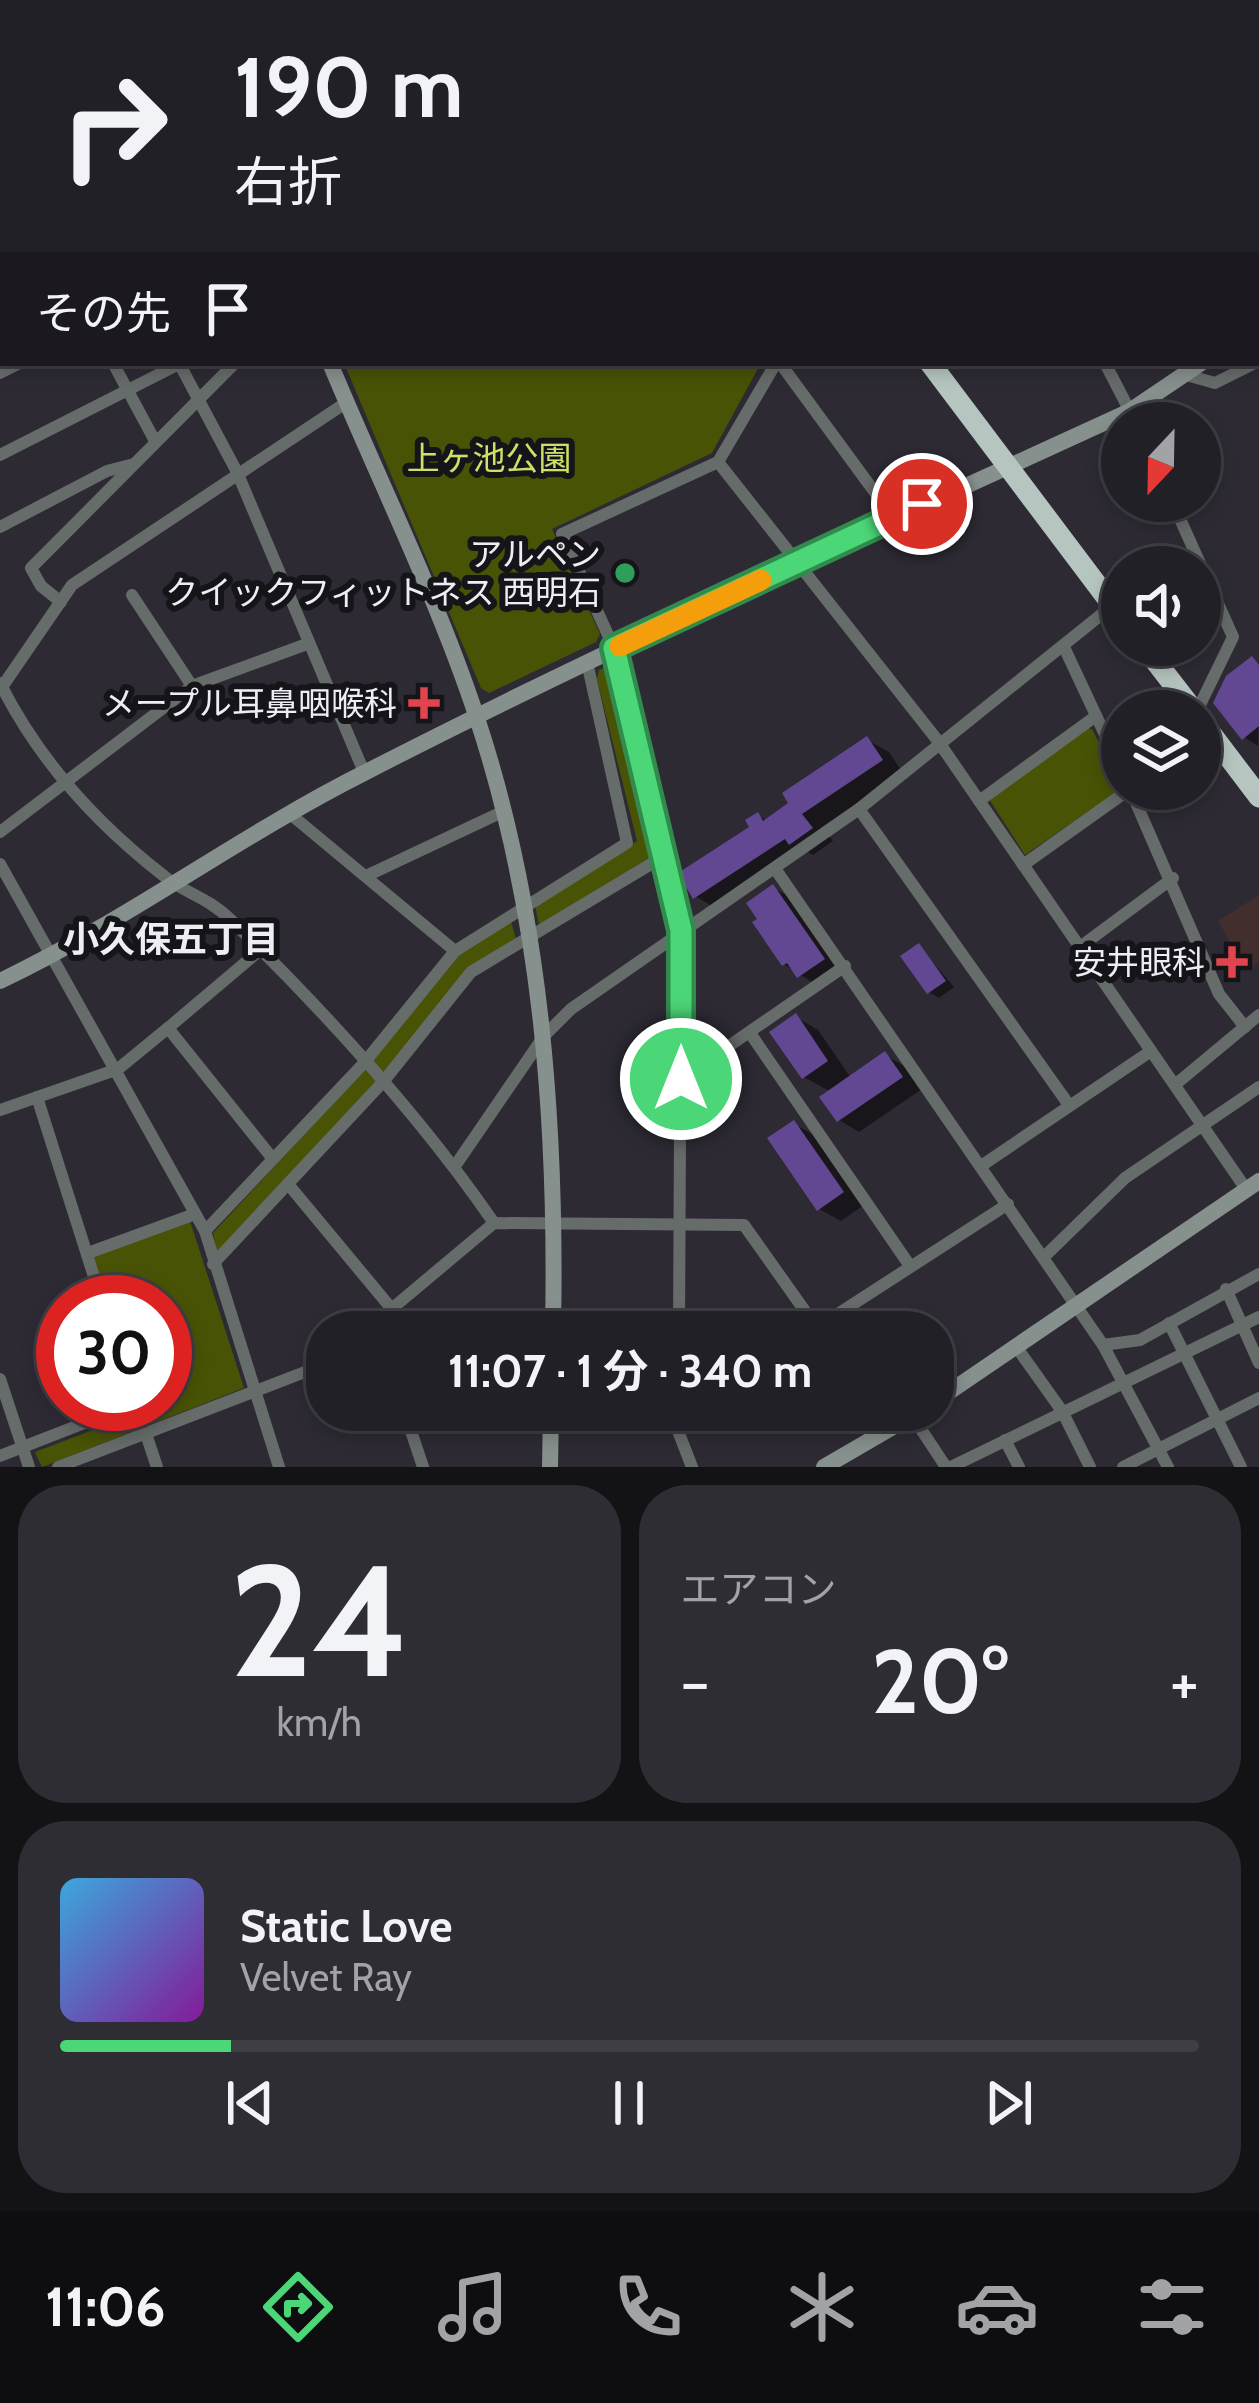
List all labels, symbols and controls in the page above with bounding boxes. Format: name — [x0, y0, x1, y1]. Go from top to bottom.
text: 190 m — [234, 36, 463, 138]
icon: right — [36, 48, 192, 204]
text: 右折 — [234, 149, 342, 215]
icon: arrive — [195, 276, 261, 342]
text: その先 — [36, 286, 171, 340]
north arrow — [1101, 402, 1221, 522]
map controls — [1101, 402, 1221, 810]
park label: 上ヶ池公園 — [407, 438, 572, 478]
pin — [871, 453, 973, 555]
icon: arrive — [889, 471, 955, 537]
place label: アルペン クイックフィットネス 西明石 — [165, 534, 601, 612]
button: sound — [1101, 546, 1221, 666]
marker: アルペン クイックフィットネス 西明石 — [612, 560, 638, 586]
place label: メープル耳鼻咽喉科 — [102, 683, 397, 723]
marker: メープル耳鼻咽喉科 — [408, 687, 440, 719]
button: layers — [1101, 690, 1221, 810]
district label: 小久保五丁目 — [63, 917, 279, 961]
place label: 安井眼科 — [1073, 942, 1205, 982]
marker: 安井眼科 — [1216, 946, 1248, 978]
position arrow — [618, 1016, 744, 1142]
speed limit sign: 30 — [36, 1275, 192, 1431]
text: 11:07 · 1 分 · 340 m — [448, 1344, 812, 1398]
text: 24 — [230, 1525, 409, 1715]
text: エアコン — [681, 1565, 837, 1613]
text: 20° — [871, 1626, 1008, 1736]
text: − — [681, 1641, 710, 1722]
text: + — [1170, 1641, 1199, 1722]
text: km/h — [277, 1698, 362, 1746]
text: Static Love — [240, 1899, 453, 1953]
text: Velvet Ray — [240, 1953, 412, 2001]
icon: previous — [217, 2070, 283, 2136]
icon: pause — [596, 2070, 662, 2136]
icon: next — [976, 2070, 1042, 2136]
icon: directions — [256, 2265, 340, 2349]
icon: music — [431, 2265, 515, 2349]
icon: phone — [606, 2265, 690, 2349]
icon: climate — [780, 2265, 864, 2349]
icon: car — [955, 2265, 1039, 2349]
icon: filters — [1130, 2265, 1214, 2349]
text: 11:06 — [45, 2274, 166, 2340]

